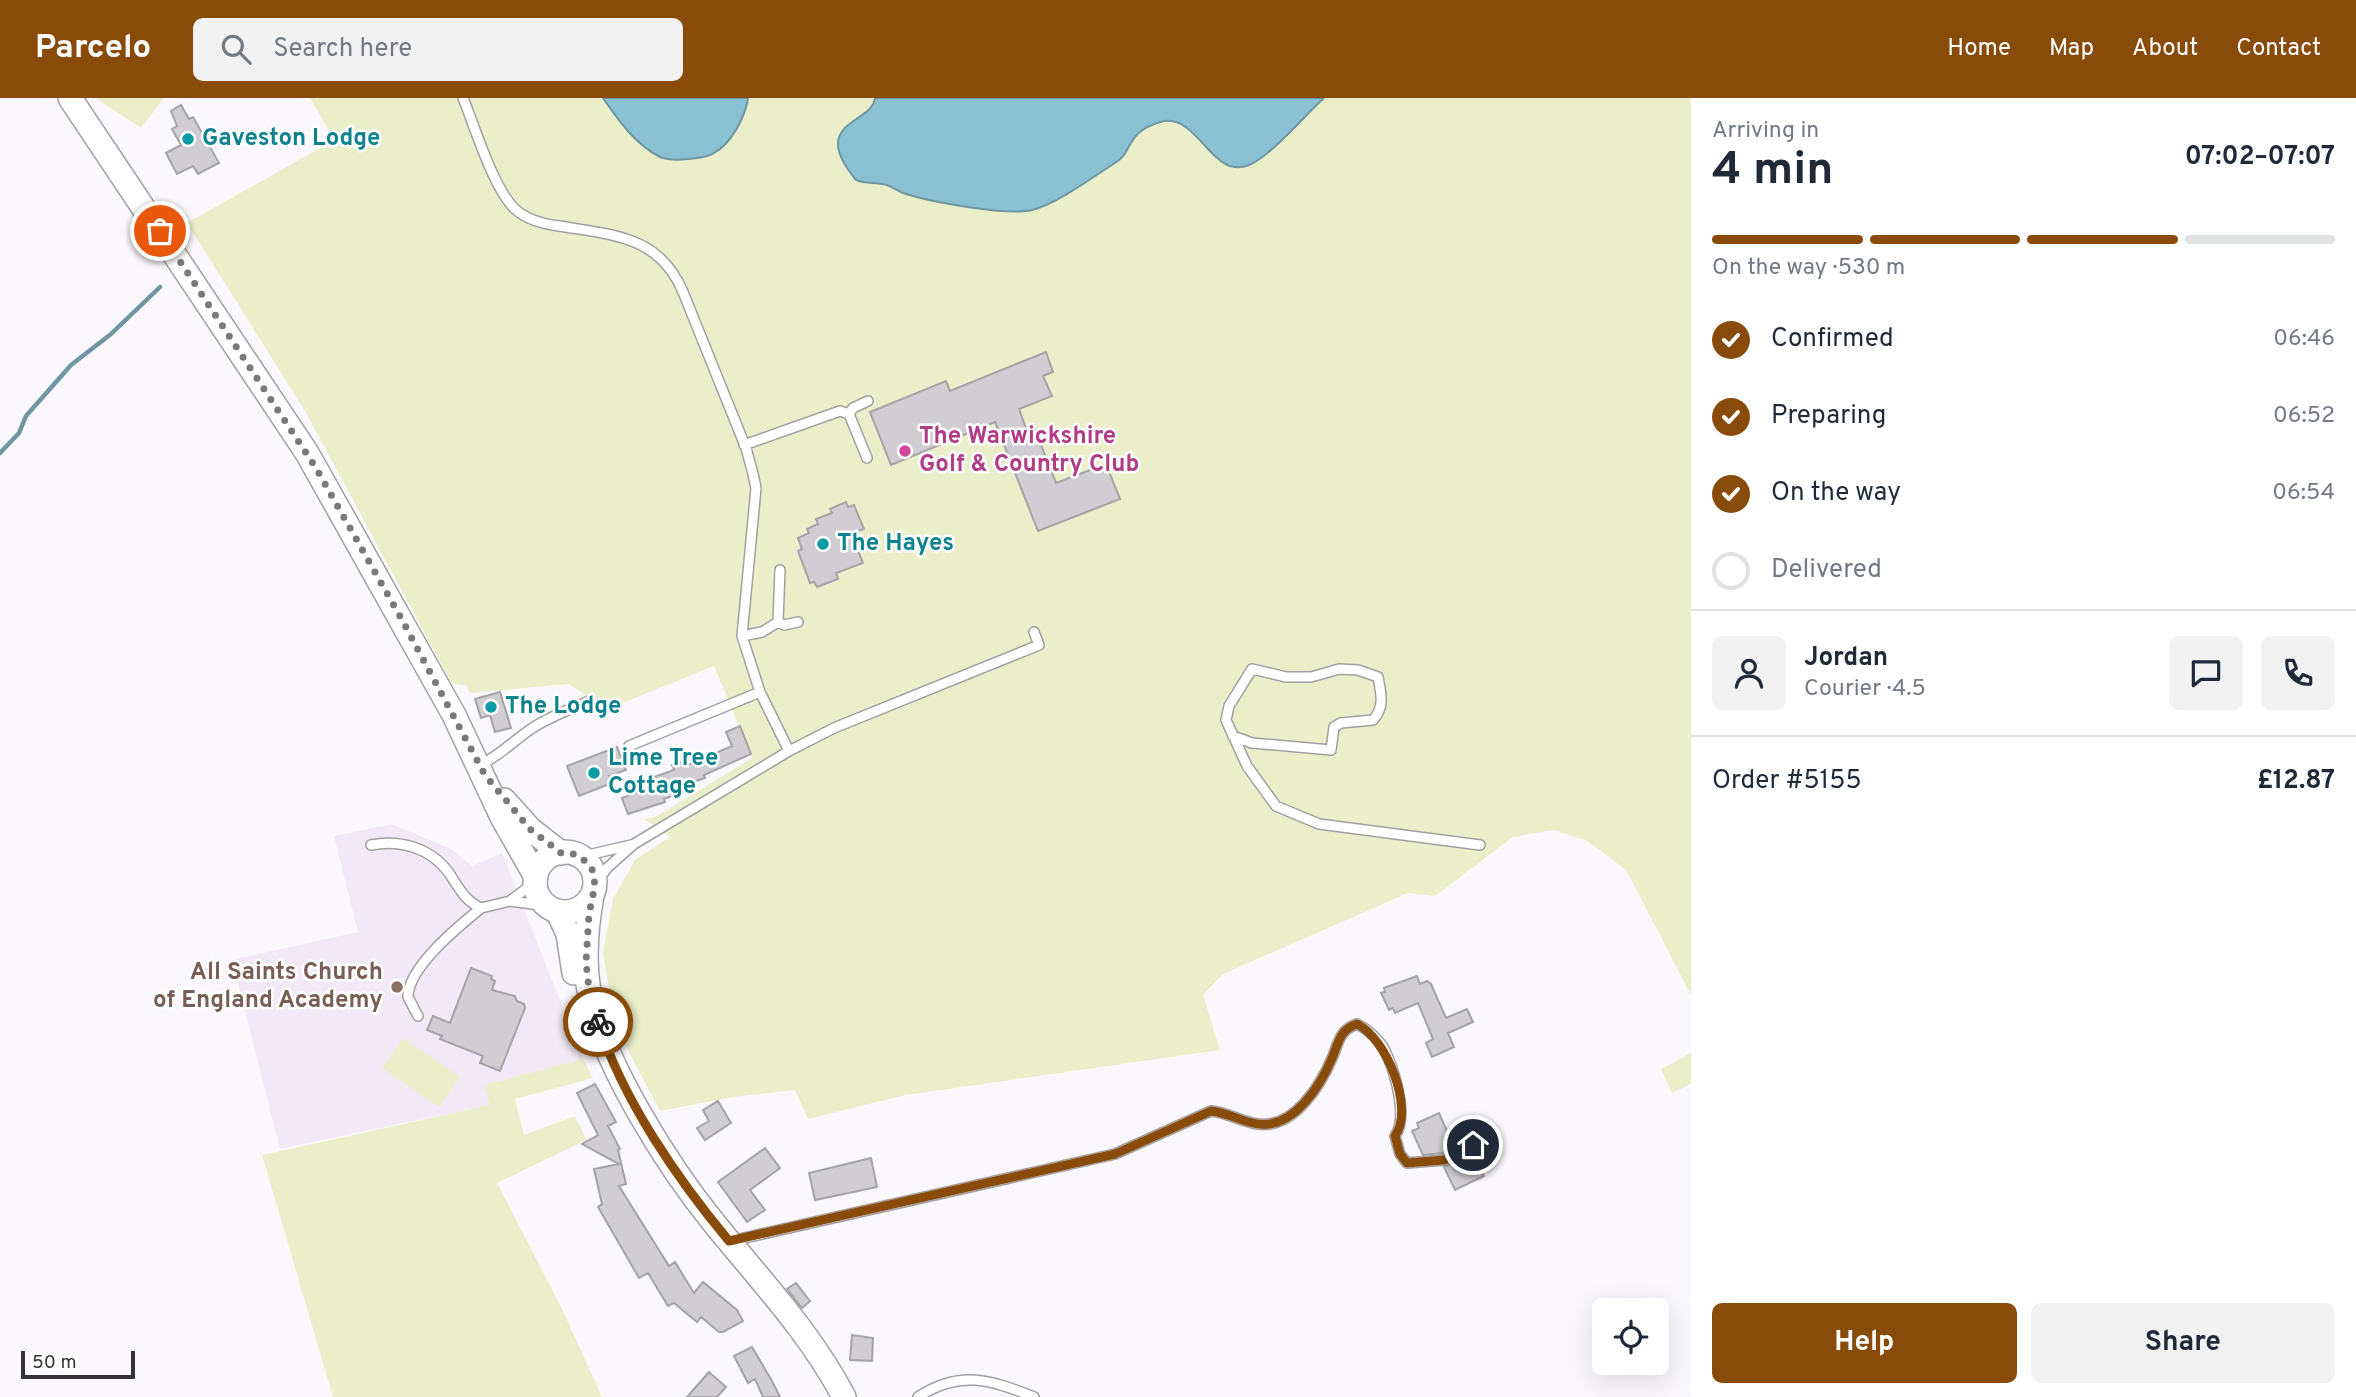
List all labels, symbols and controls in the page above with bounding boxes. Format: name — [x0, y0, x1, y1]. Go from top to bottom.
search box — [193, 18, 683, 81]
text: Parcelo — [35, 28, 151, 70]
icon: search — [217, 30, 255, 68]
text: Search here — [273, 33, 412, 66]
text: Home — [1947, 34, 2011, 64]
text: Map — [2049, 34, 2094, 64]
text: About — [2132, 34, 2198, 64]
text: Contact — [2236, 34, 2321, 64]
text: Arriving in — [1712, 117, 1819, 146]
place label: Gaveston Lodge — [202, 124, 380, 154]
marker: Gaveston Lodge — [180, 131, 196, 147]
text: 07:02–07:07 — [2185, 141, 2335, 174]
text: 4 min — [1712, 142, 1834, 201]
pin — [130, 201, 190, 261]
icon: bag — [141, 212, 179, 250]
text: On the way · 530 m — [1712, 254, 1905, 283]
icon: check — [1712, 321, 1750, 359]
text: Confirmed — [1771, 323, 1894, 356]
text: 06:46 — [2273, 325, 2335, 354]
icon: check — [1712, 398, 1750, 436]
text: Preparing — [1771, 400, 1886, 433]
text: 06:52 — [2273, 402, 2335, 431]
place label: The Warwickshire Golf & Country Club — [919, 422, 1139, 480]
marker: The Warwickshire Golf & Country Club — [897, 443, 913, 459]
icon: check — [1712, 475, 1750, 513]
text: On the way — [1771, 477, 1901, 510]
text: 06:54 — [2272, 479, 2335, 508]
place label: The Hayes — [837, 529, 954, 559]
marker: The Hayes — [815, 536, 831, 552]
text: Delivered — [1771, 554, 1882, 587]
button: person — [1712, 636, 1786, 710]
button: chat — [2169, 636, 2243, 710]
button: phone — [2261, 636, 2335, 710]
text: Jordan — [1804, 642, 1888, 675]
text: Courier · 4.5 — [1804, 675, 1926, 704]
place label: The Lodge — [505, 692, 621, 722]
marker: The Lodge — [483, 699, 499, 715]
place label: Lime Tree Cottage — [608, 744, 718, 802]
marker: Lime Tree Cottage — [586, 765, 602, 781]
text: Order #5155 — [1712, 765, 1862, 798]
text: £12.87 — [2257, 765, 2335, 798]
place label: All Saints Church of England Academy — [153, 958, 383, 1016]
marker: All Saints Church of England Academy — [389, 979, 405, 995]
courier — [563, 987, 633, 1057]
icon: bike — [579, 1003, 617, 1041]
pin — [1443, 1115, 1503, 1175]
icon: home — [1454, 1126, 1492, 1164]
map controls — [1592, 1298, 1669, 1375]
button: locate — [1592, 1298, 1669, 1375]
button: Help — [1712, 1303, 2017, 1383]
button: Share — [2031, 1303, 2335, 1383]
scale bar — [21, 1348, 135, 1380]
text: 50 m — [32, 1351, 77, 1375]

